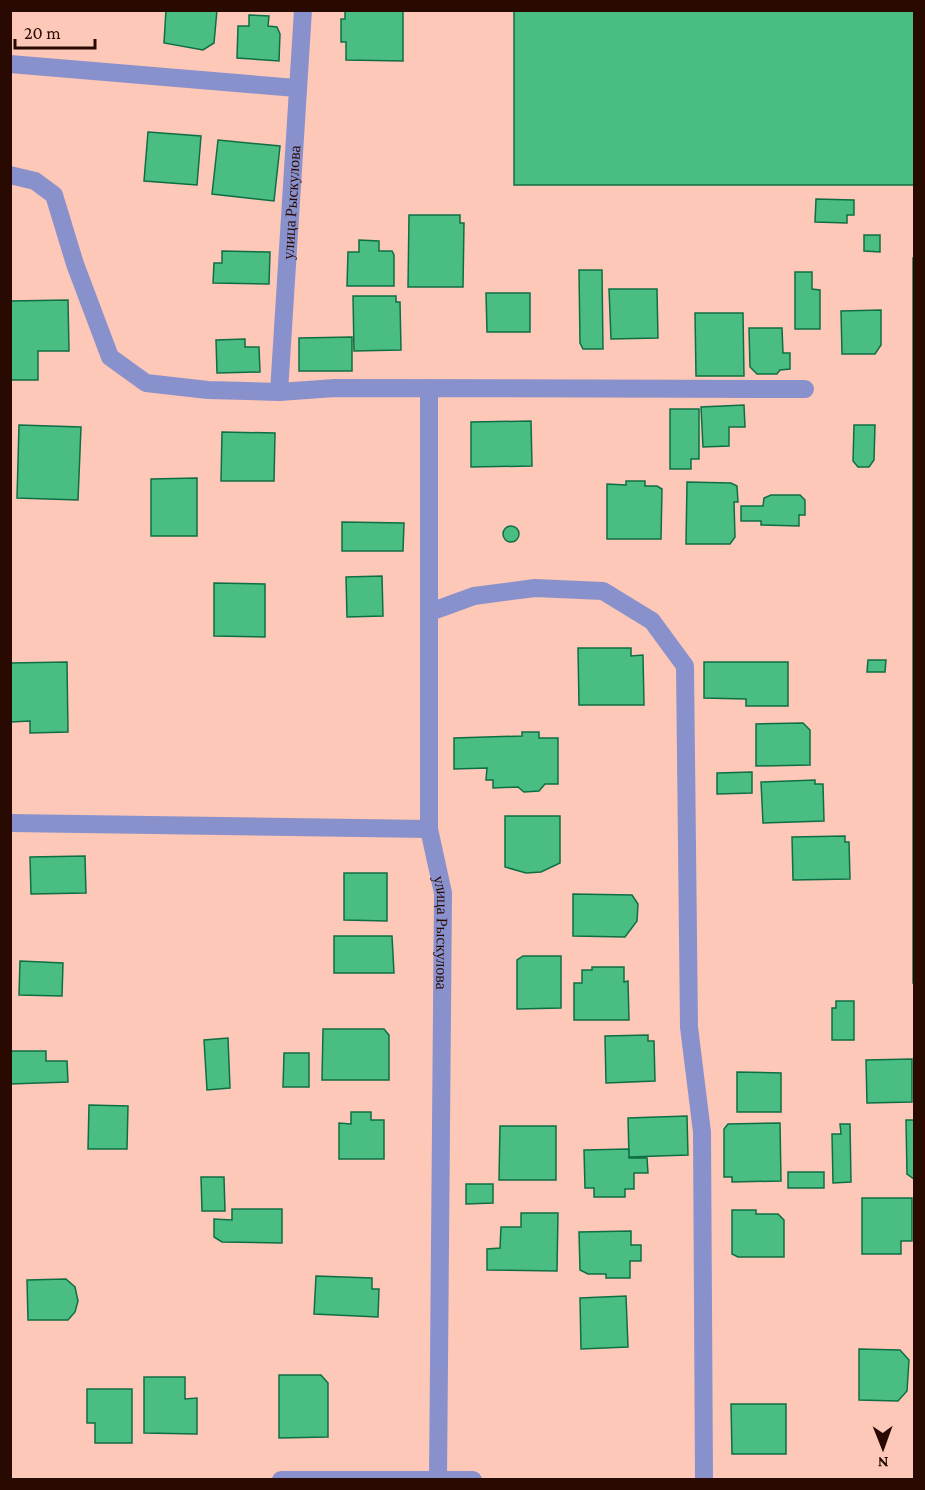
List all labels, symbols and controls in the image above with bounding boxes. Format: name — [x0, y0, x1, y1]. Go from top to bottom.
scale bar — [15, 12, 94, 50]
text: 20 m — [24, 23, 61, 43]
street label: улица Рыскулова — [279, 145, 303, 260]
street label: улица Рыскулова — [430, 874, 452, 990]
north arrow — [853, 1418, 913, 1478]
text: N — [878, 1454, 889, 1471]

